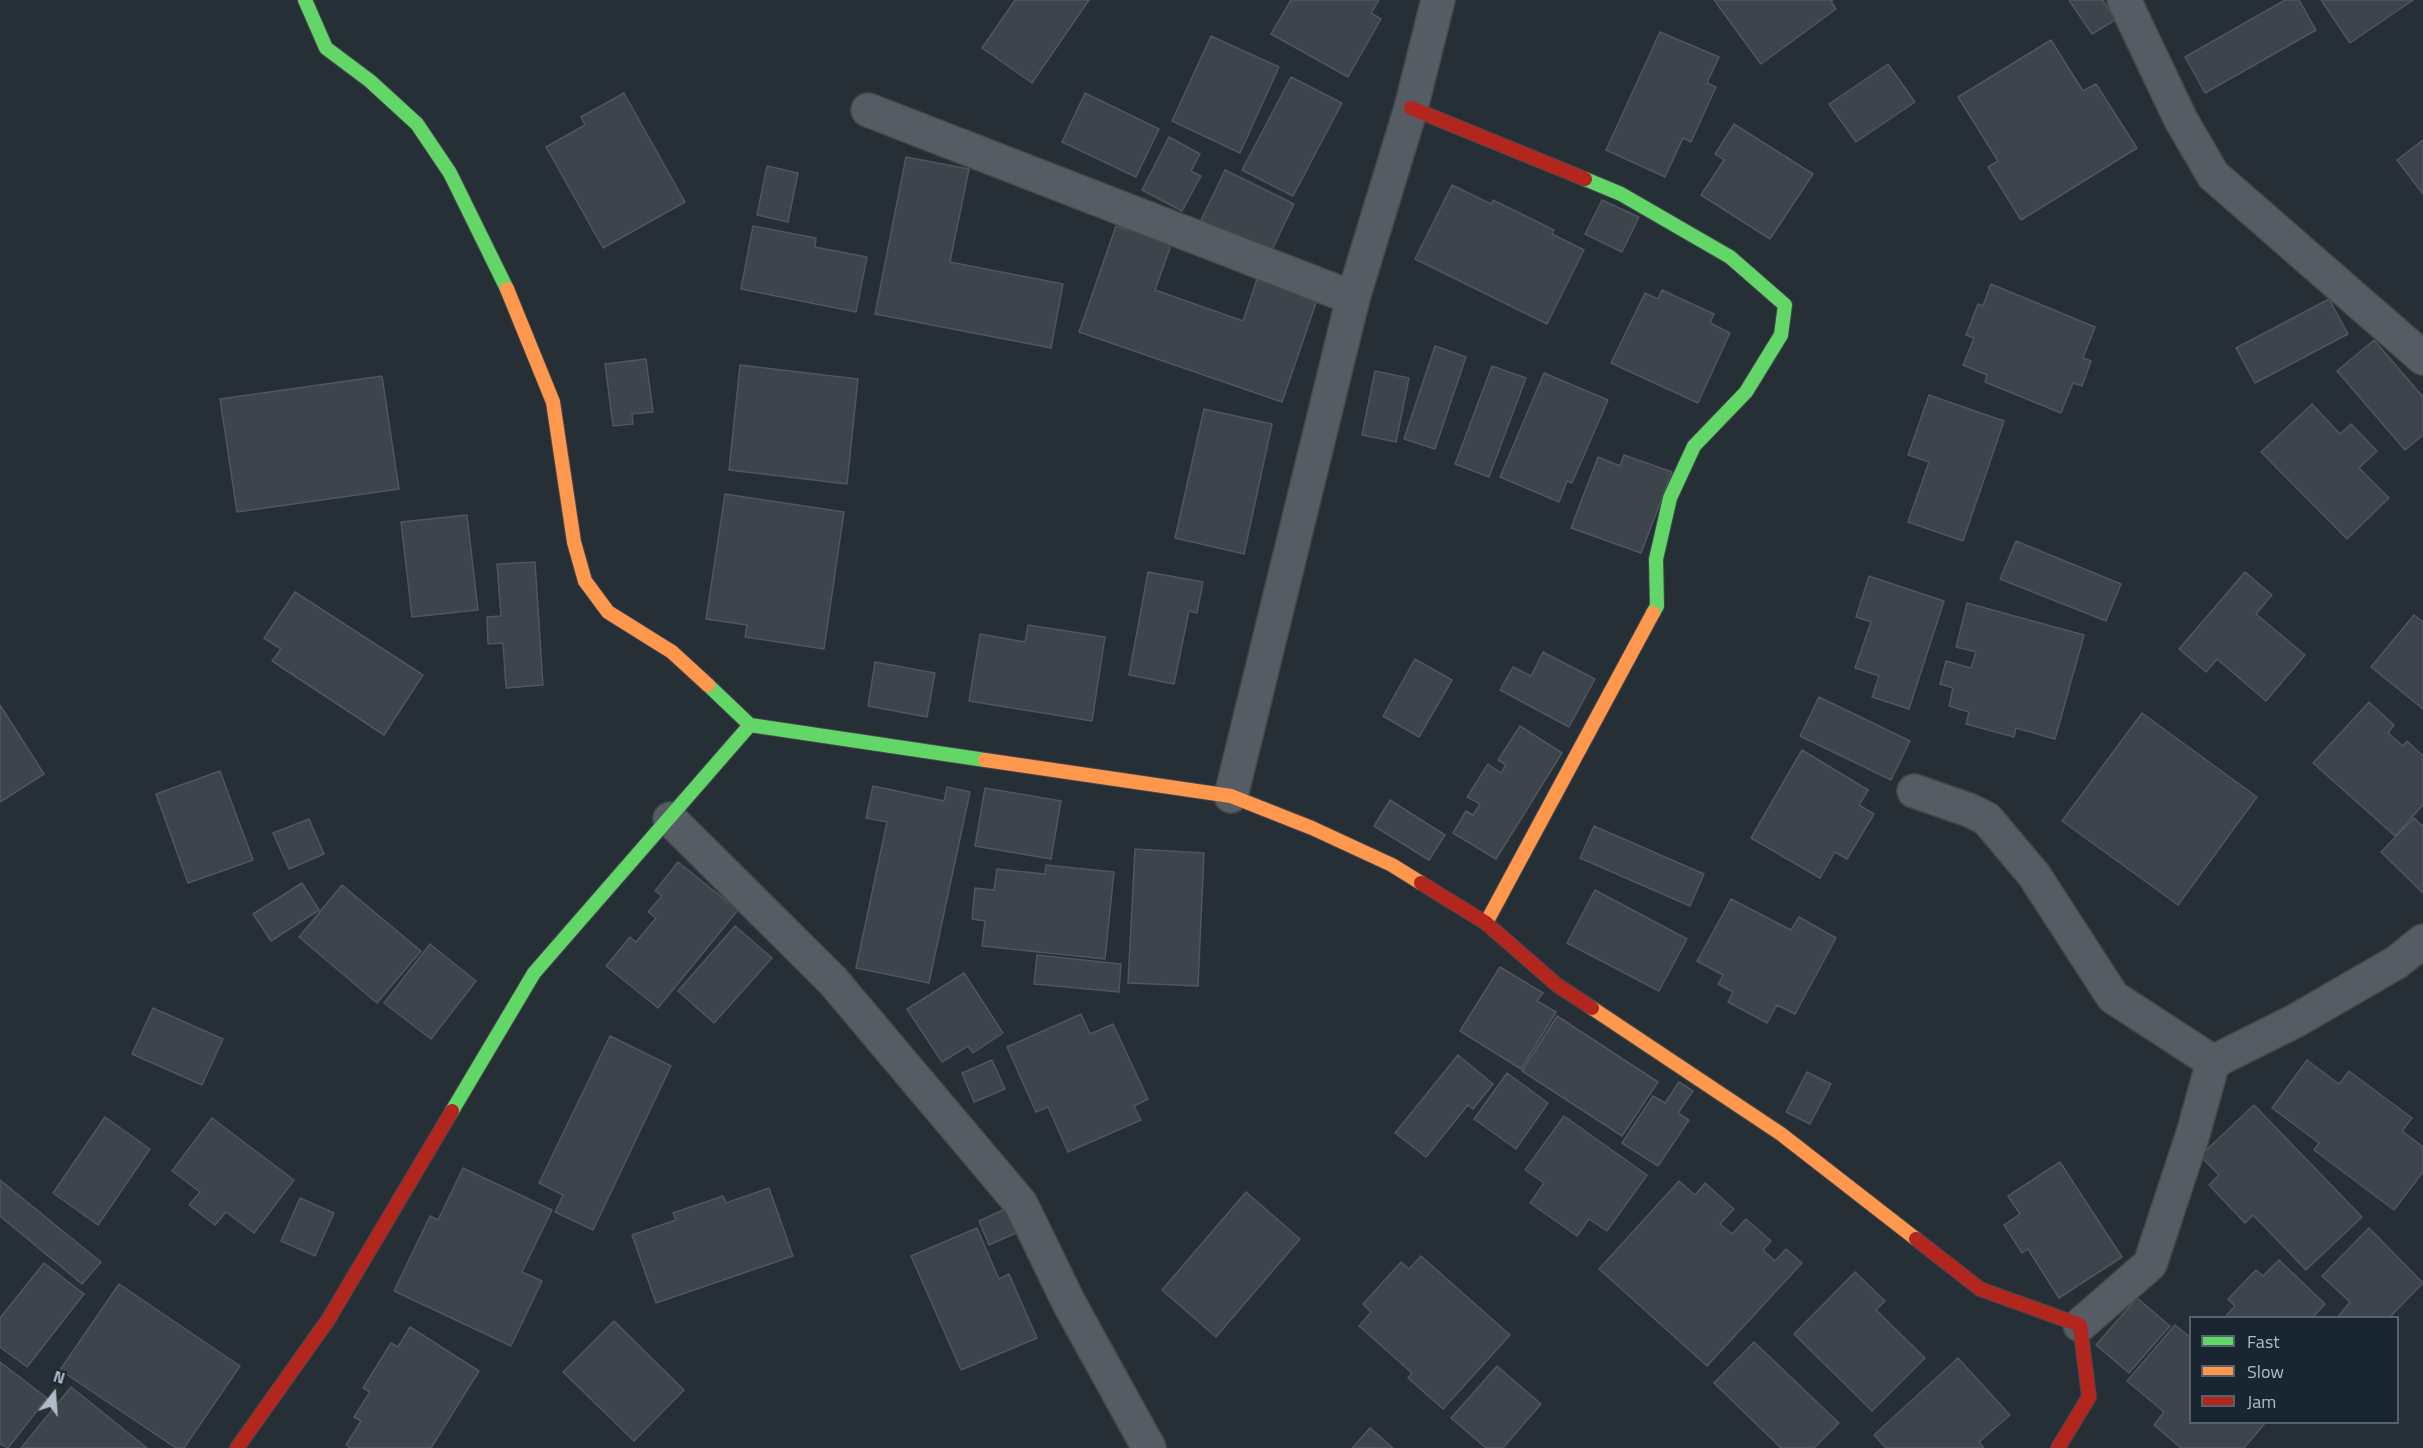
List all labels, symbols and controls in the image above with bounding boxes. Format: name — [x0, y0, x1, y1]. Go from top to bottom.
legend — [2189, 1316, 2399, 1424]
text: Fast — [2247, 1328, 2280, 1355]
text: Slow — [2247, 1358, 2284, 1385]
north arrow — [24, 1364, 84, 1424]
text: N — [50, 1364, 68, 1390]
text: Jam — [2247, 1388, 2276, 1415]

